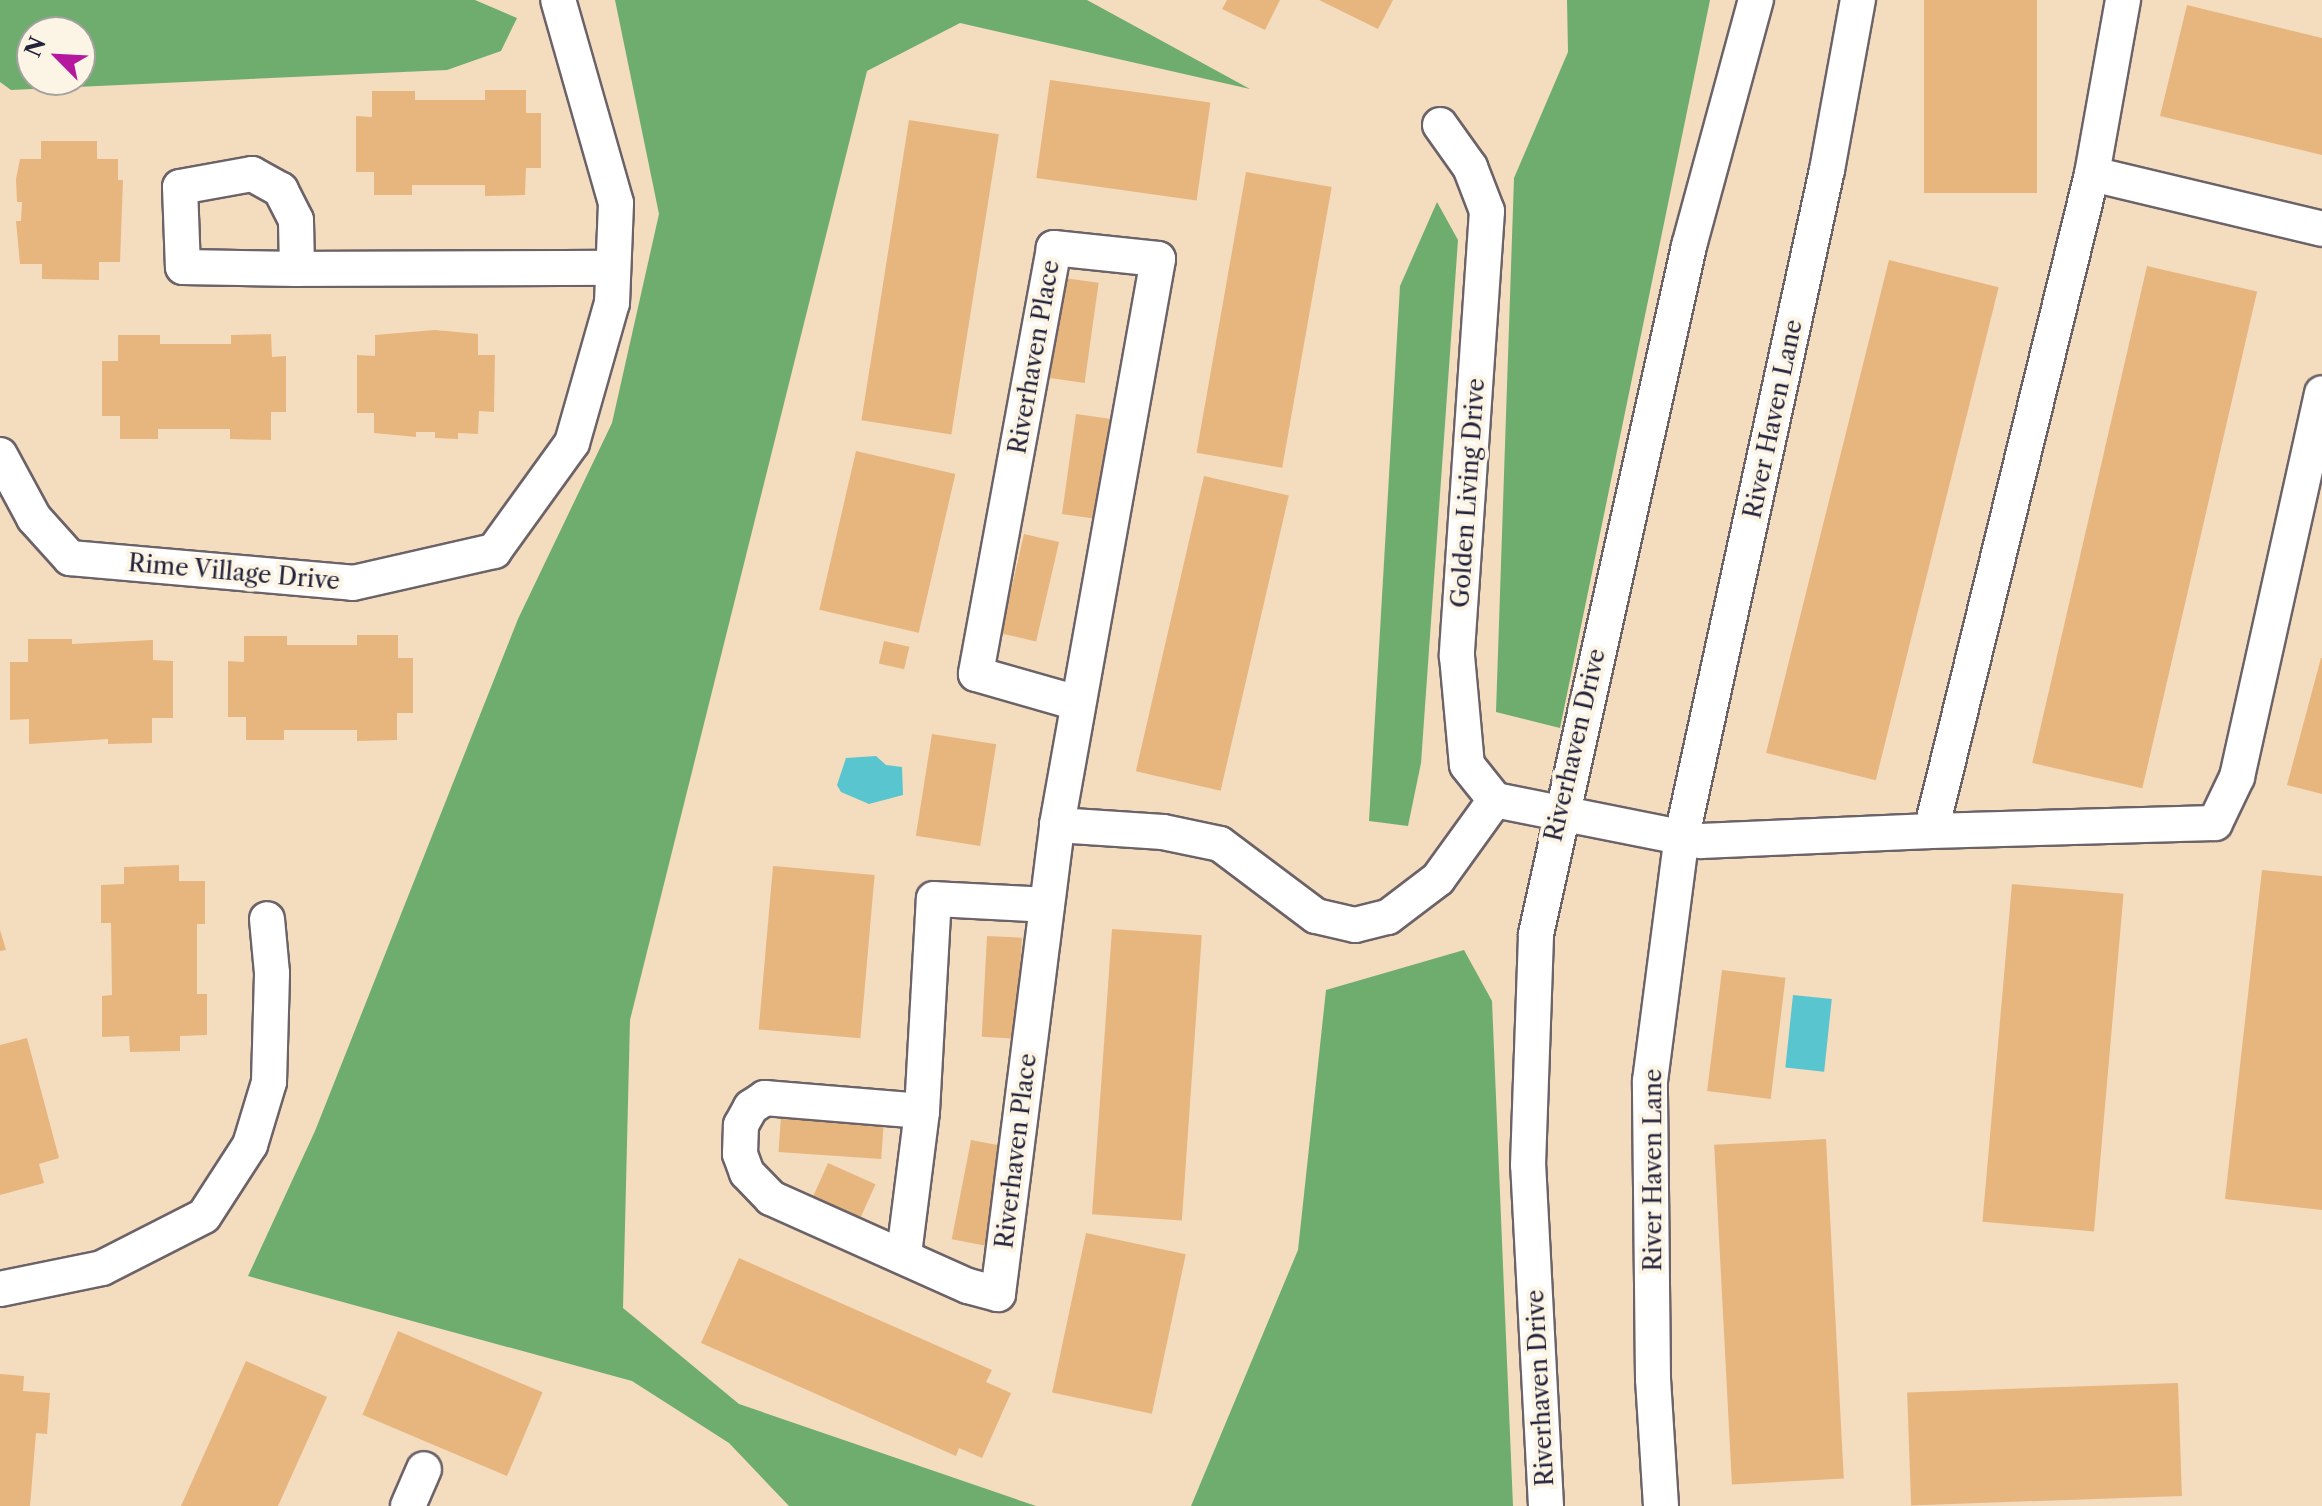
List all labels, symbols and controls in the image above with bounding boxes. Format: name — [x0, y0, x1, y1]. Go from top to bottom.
north arrow — [16, 16, 96, 96]
text: N — [19, 33, 52, 61]
street label: Riverhaven Place — [1003, 258, 1065, 456]
street label: River Haven Lane — [1738, 317, 1808, 521]
street label: Golden Living Drive — [1446, 377, 1490, 609]
street label: Rime Village Drive — [126, 548, 342, 596]
street label: Riverhaven Drive — [1539, 646, 1611, 844]
street label: Riverhaven Place — [990, 1052, 1042, 1250]
street label: River Haven Lane — [1639, 1068, 1667, 1272]
street label: Riverhaven Drive — [1520, 1289, 1560, 1487]

